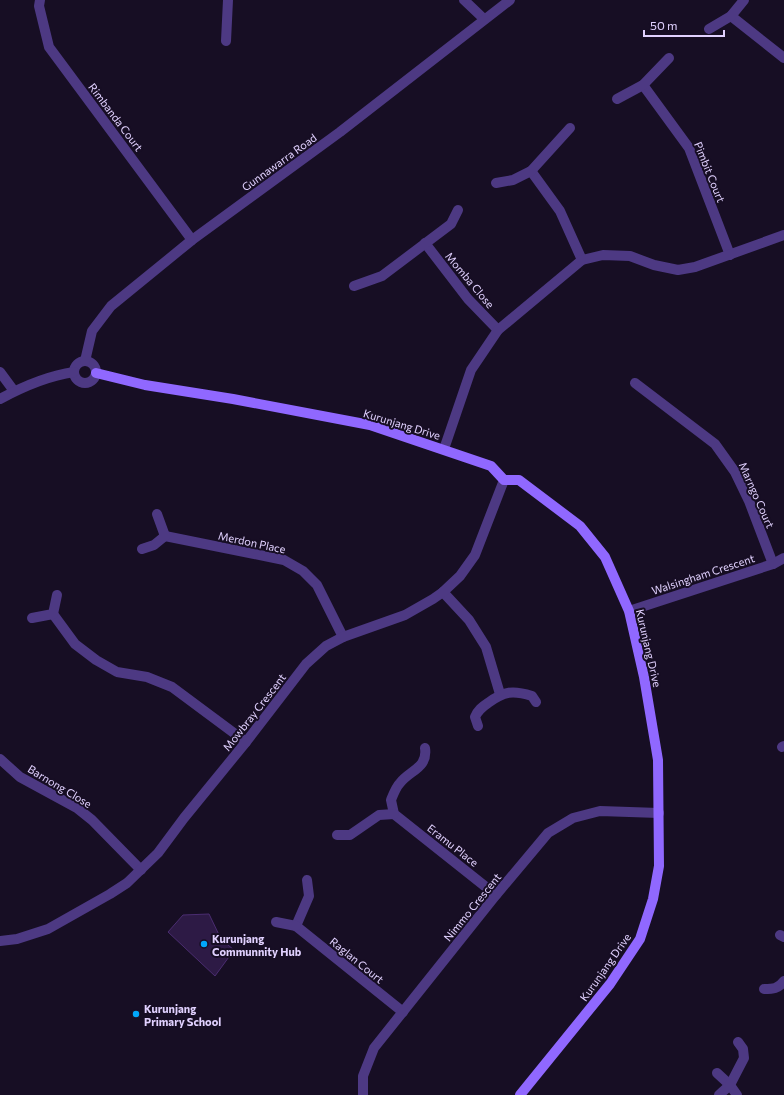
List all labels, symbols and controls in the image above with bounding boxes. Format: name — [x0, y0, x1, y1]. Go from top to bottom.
scale bar — [644, 12, 724, 38]
text: 50 m — [650, 18, 678, 32]
street label: Rimbanda Court — [86, 80, 146, 154]
street label: Gunnawarra Road — [239, 131, 319, 193]
street label: Pimbit Court — [692, 140, 728, 205]
street label: Momba Close — [443, 250, 497, 311]
street label: Kurunjang Drive — [362, 406, 442, 442]
street label: Marngo Court — [737, 460, 777, 530]
street label: Merdon Place — [217, 529, 287, 556]
street label: Walsingham Crescent — [650, 551, 757, 597]
street label: Kurunjang Drive — [634, 608, 664, 688]
street label: Mowbray Crescent — [220, 670, 289, 753]
street label: Barnong Close — [26, 762, 94, 810]
street label: Eramu Place — [425, 821, 481, 869]
street label: Nimmo Crescent — [441, 870, 504, 944]
street label: Kurunjang Drive — [577, 930, 633, 1003]
place label: Kurunjang Communnity Hub — [212, 932, 302, 958]
street label: Raglan Court — [328, 934, 387, 986]
marker: Kurunjang Communnity Hub — [199, 939, 209, 949]
place label: Kurunjang Primary School — [144, 1002, 221, 1028]
marker: Kurunjang Primary School — [131, 1009, 141, 1019]

